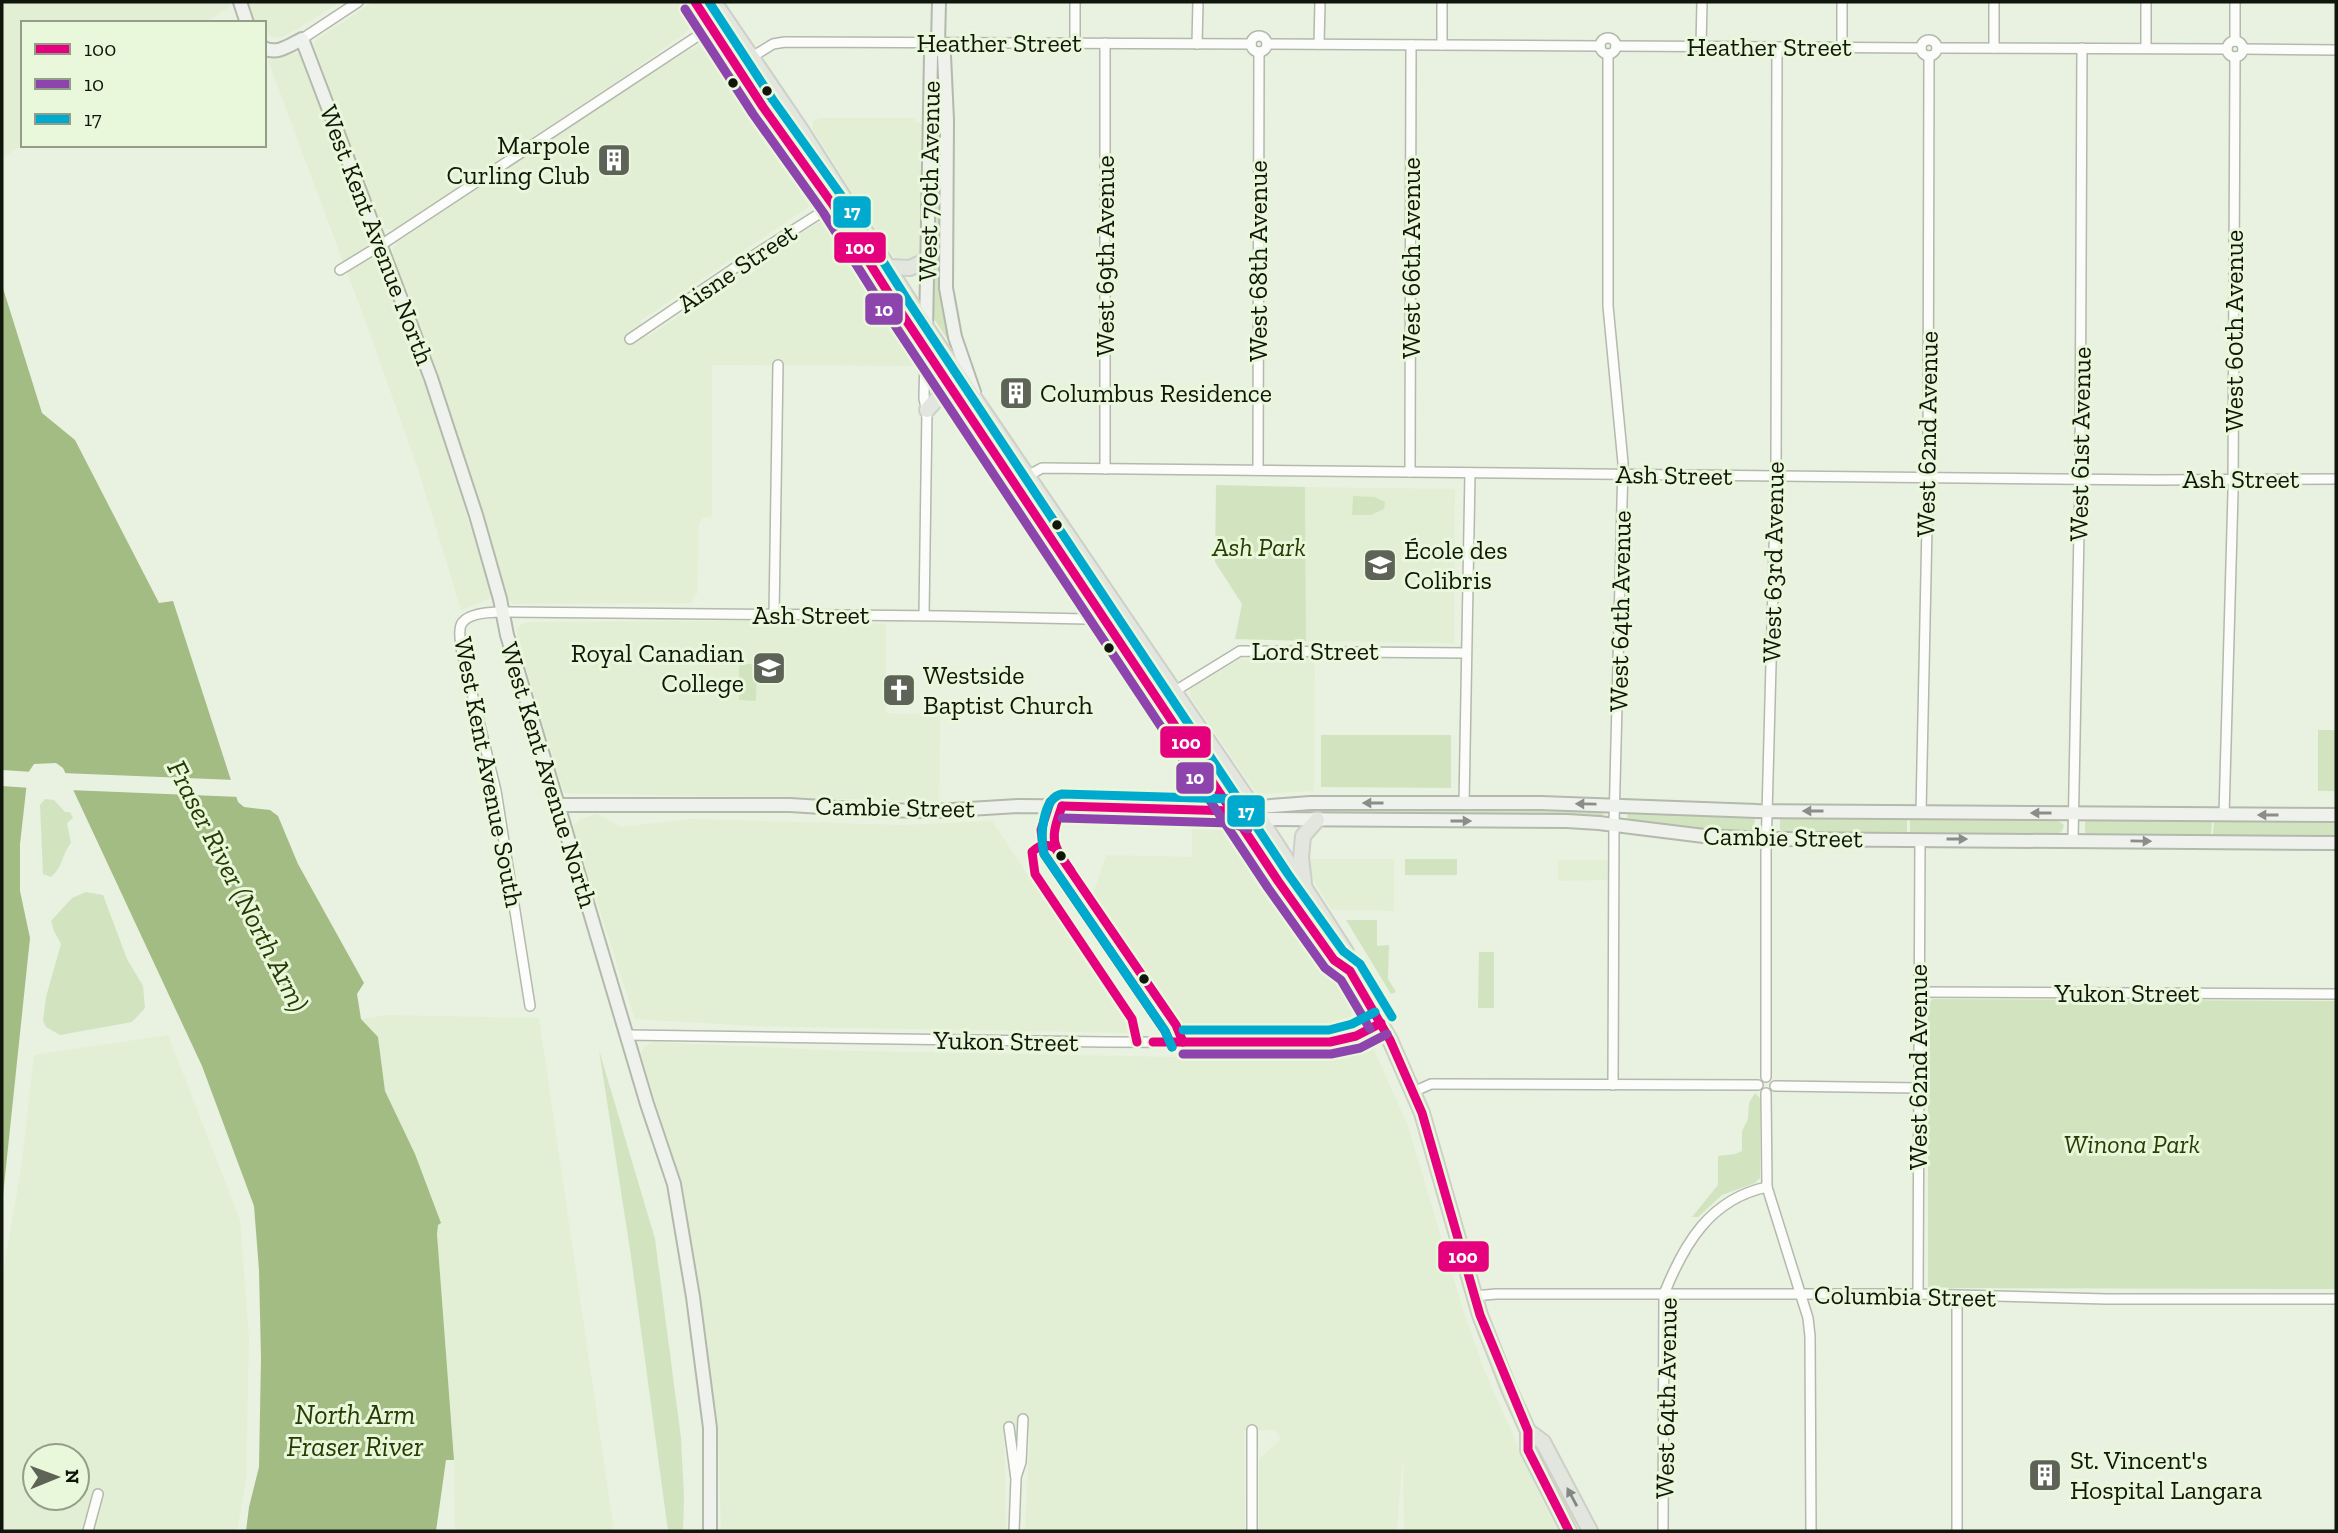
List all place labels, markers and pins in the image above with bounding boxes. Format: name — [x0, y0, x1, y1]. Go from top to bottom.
unlabelled marker — [726, 76, 740, 90]
unlabelled marker — [760, 84, 774, 98]
place label: Marpole Curling Club — [446, 129, 590, 191]
building icon: Marpole Curling Club — [595, 141, 633, 179]
building icon: Columbus Residence — [997, 374, 1035, 412]
place label: Columbus Residence — [1040, 377, 1272, 409]
unlabelled marker — [1050, 518, 1064, 532]
place label: École des Colibris — [1404, 534, 1508, 596]
school or university icon: École des Colibris — [1361, 546, 1399, 584]
place label: Royal Canadian College — [571, 637, 744, 699]
unlabelled marker — [1102, 641, 1116, 655]
school or university icon: Royal Canadian College — [750, 649, 788, 687]
place label: Westside Baptist Church — [923, 659, 1093, 721]
church icon: Westside Baptist Church — [880, 671, 918, 709]
unlabelled marker — [1054, 849, 1068, 863]
unlabelled marker — [1137, 972, 1151, 986]
place label: St. Vincent's Hospital Langara — [2070, 1444, 2263, 1506]
building icon: St. Vincent's Hospital Langara — [2026, 1456, 2064, 1494]

